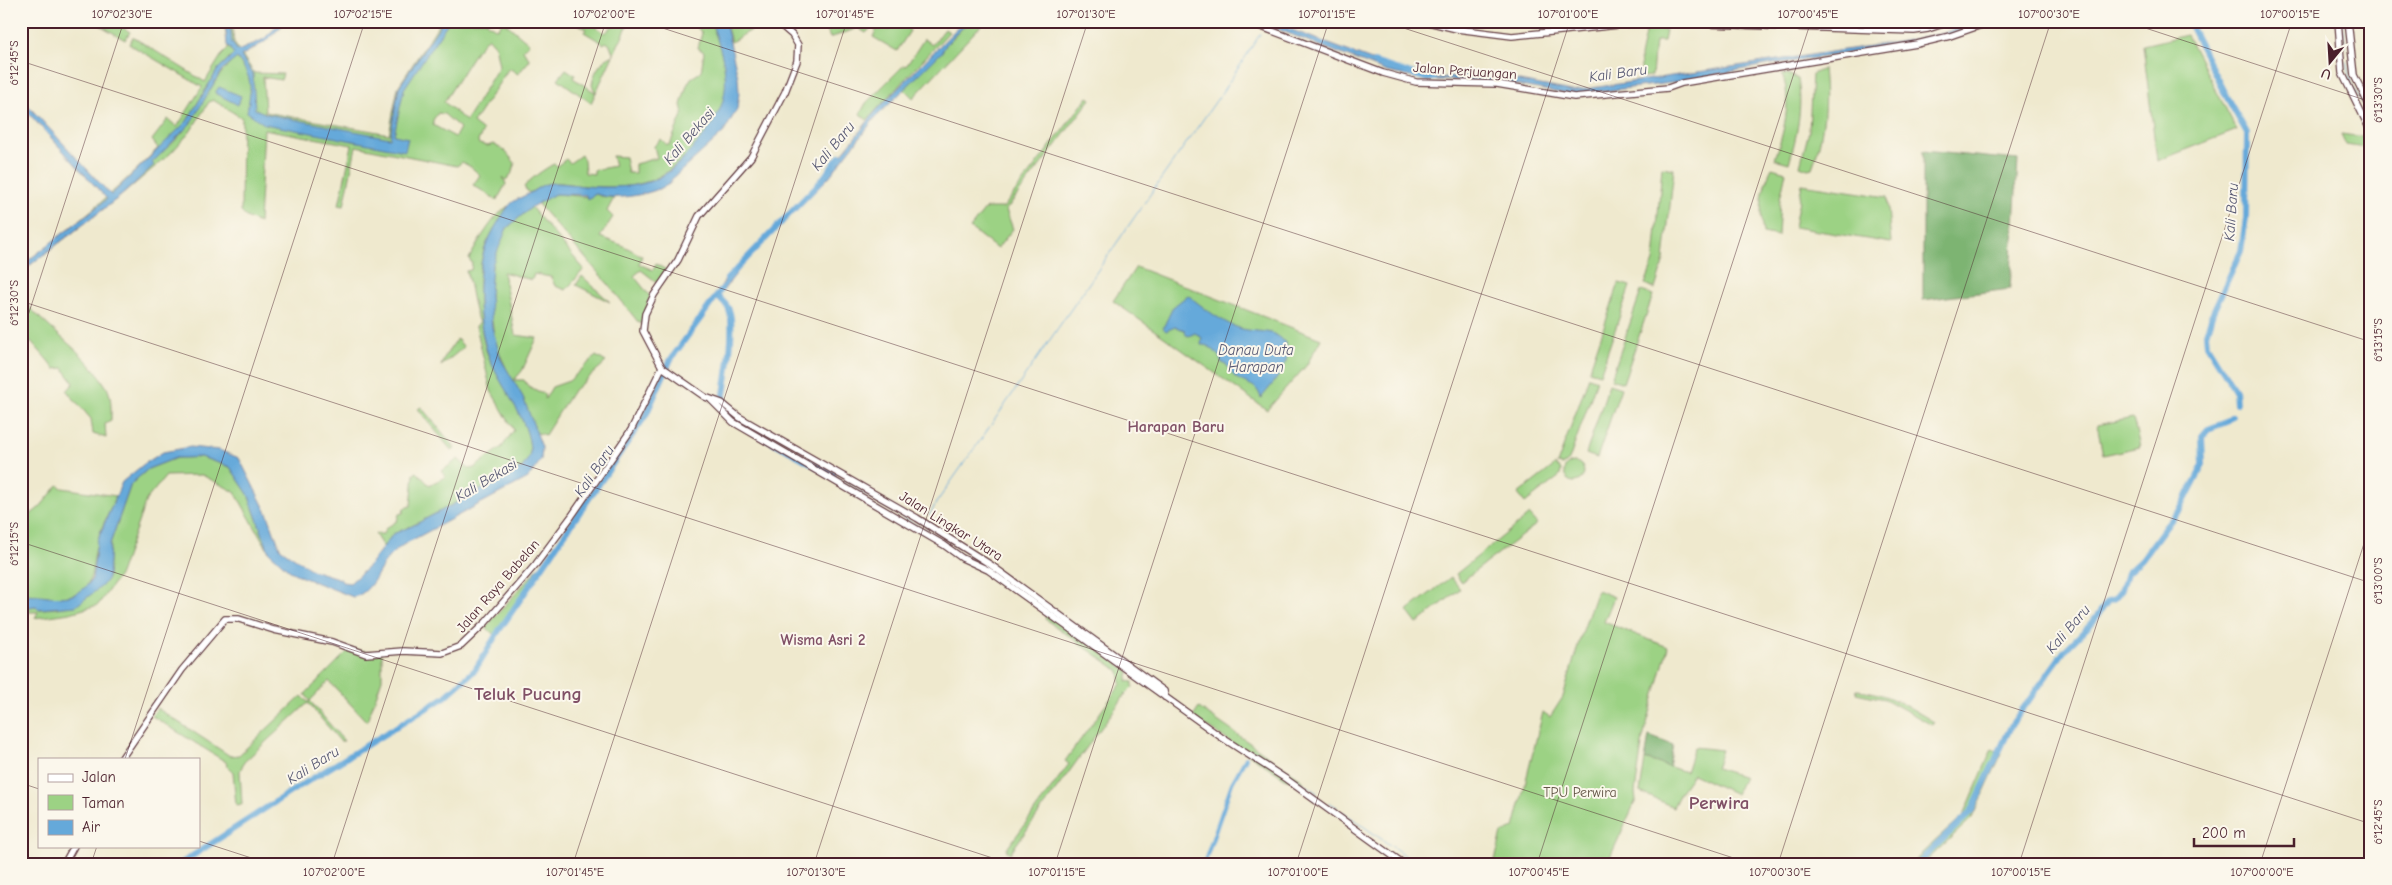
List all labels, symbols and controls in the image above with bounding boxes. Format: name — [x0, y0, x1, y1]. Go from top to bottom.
text: 107°02'30"E — [92, 7, 152, 21]
text: 107°02'15"E — [334, 7, 392, 21]
text: 107°02'00"E — [573, 7, 635, 21]
text: 107°01'45"E — [816, 7, 874, 21]
text: 107°01'30"E — [1056, 7, 1116, 21]
text: 107°01'15"E — [1299, 7, 1355, 21]
text: 107°01'00"E — [1538, 7, 1598, 21]
text: 107°00'45"E — [1778, 7, 1838, 21]
text: 107°00'30"E — [2018, 7, 2080, 21]
text: 107°00'15"E — [2260, 7, 2320, 21]
north arrow — [2304, 38, 2354, 88]
text: 6°12'45"S — [7, 40, 21, 86]
street label: Jalan Perjuangan — [1413, 59, 1517, 83]
water label: Kali Baru — [1588, 60, 1648, 86]
text: U — [2319, 64, 2333, 83]
text: 6°13'30"S — [2371, 77, 2385, 123]
water label: Kali Bekasi — [660, 104, 719, 168]
water label: Kali Baru — [807, 118, 859, 174]
water label: Kali Baru — [2220, 182, 2242, 242]
text: 6°12'30"S — [7, 280, 21, 326]
text: 6°13'15"S — [2371, 318, 2385, 362]
water label: Danau Duta Harapan — [1218, 341, 1294, 376]
district label: Harapan Baru — [1127, 418, 1225, 436]
water label: Kali Baru — [570, 442, 618, 500]
water label: Kali Bekasi — [452, 454, 521, 506]
street label: Jalan Lingkar Utara — [896, 487, 1006, 565]
text: 6°12'15"S — [7, 522, 21, 566]
street label: Jalan Raya Babelan — [453, 536, 543, 636]
text: 6°13'00"S — [2371, 557, 2385, 605]
water label: Kali Baru — [2042, 601, 2094, 657]
district label: Wisma Asri 2 — [781, 631, 865, 649]
district label: Teluk Pucung — [474, 683, 582, 705]
water label: Kali Baru — [283, 742, 343, 788]
legend — [38, 758, 200, 848]
text: Jalan — [82, 768, 116, 786]
park label: TPU Perwira — [1543, 784, 1617, 801]
district label: Perwira — [1689, 792, 1749, 814]
text: Taman — [82, 794, 125, 812]
text: 6°12'45"S — [2371, 799, 2385, 845]
scale bar — [2194, 815, 2294, 847]
text: Air — [82, 818, 100, 836]
text: 200 m — [2202, 824, 2246, 842]
text: 107°02'00"E — [303, 865, 365, 879]
text: 107°01'45"E — [546, 865, 604, 879]
text: 107°01'30"E — [786, 865, 846, 879]
text: 107°01'15"E — [1029, 865, 1085, 879]
text: 107°01'00"E — [1268, 865, 1328, 879]
text: 107°00'45"E — [1509, 865, 1569, 879]
text: 107°00'30"E — [1749, 865, 1811, 879]
text: 107°00'15"E — [1991, 865, 2051, 879]
text: 107°00'00"E — [2231, 865, 2293, 879]

